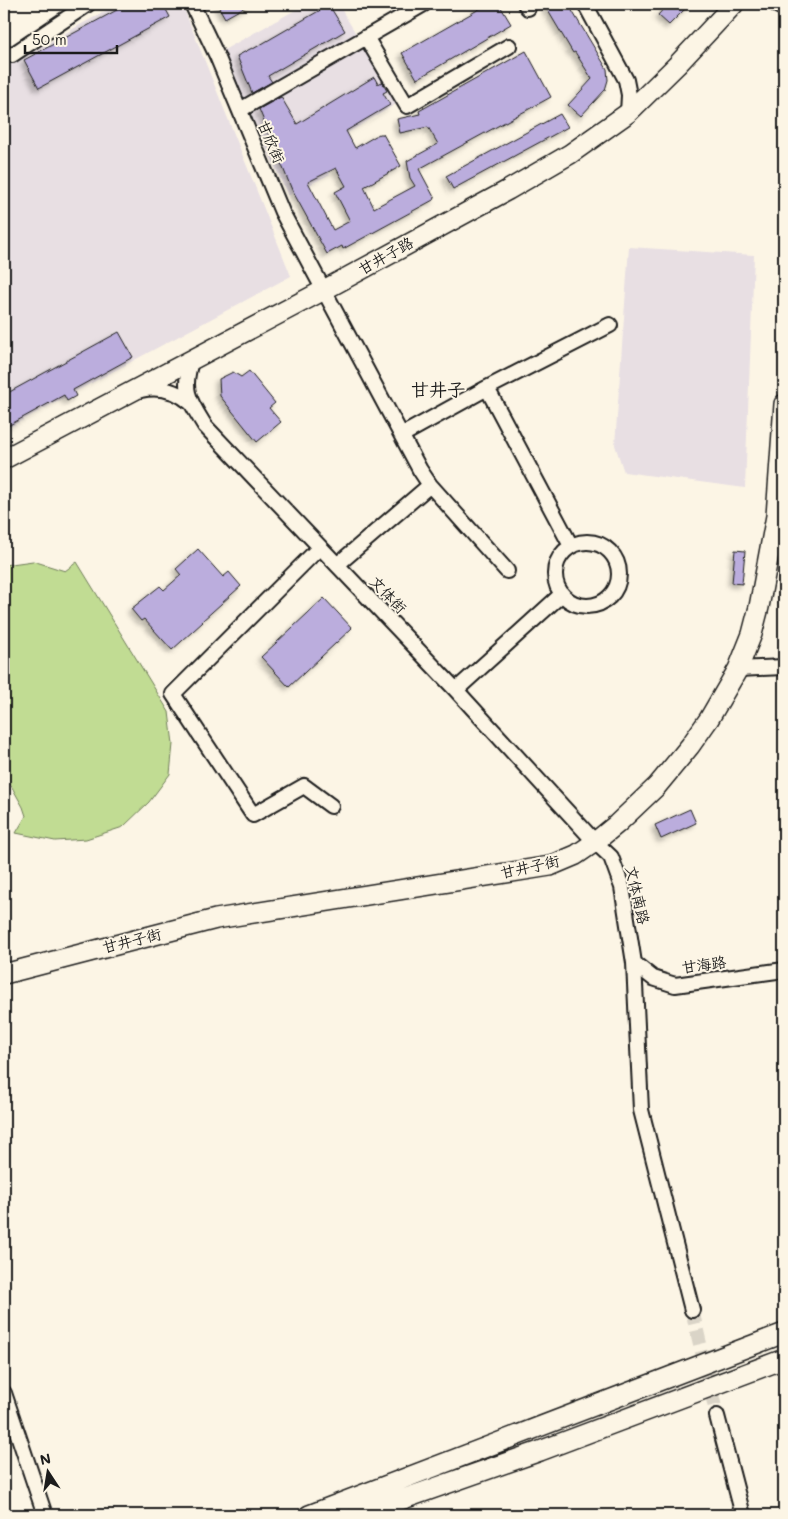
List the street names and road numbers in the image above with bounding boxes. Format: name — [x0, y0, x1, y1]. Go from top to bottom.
street label: 甘欣街 — [254, 117, 290, 166]
street label: 甘井子路 — [354, 232, 417, 278]
street label: 文体街 — [366, 571, 412, 617]
street label: 甘井子街 — [498, 850, 561, 882]
street label: 文体南路 — [621, 863, 654, 926]
street label: 甘井子街 — [100, 923, 163, 957]
street label: 甘海路 — [680, 951, 728, 977]

